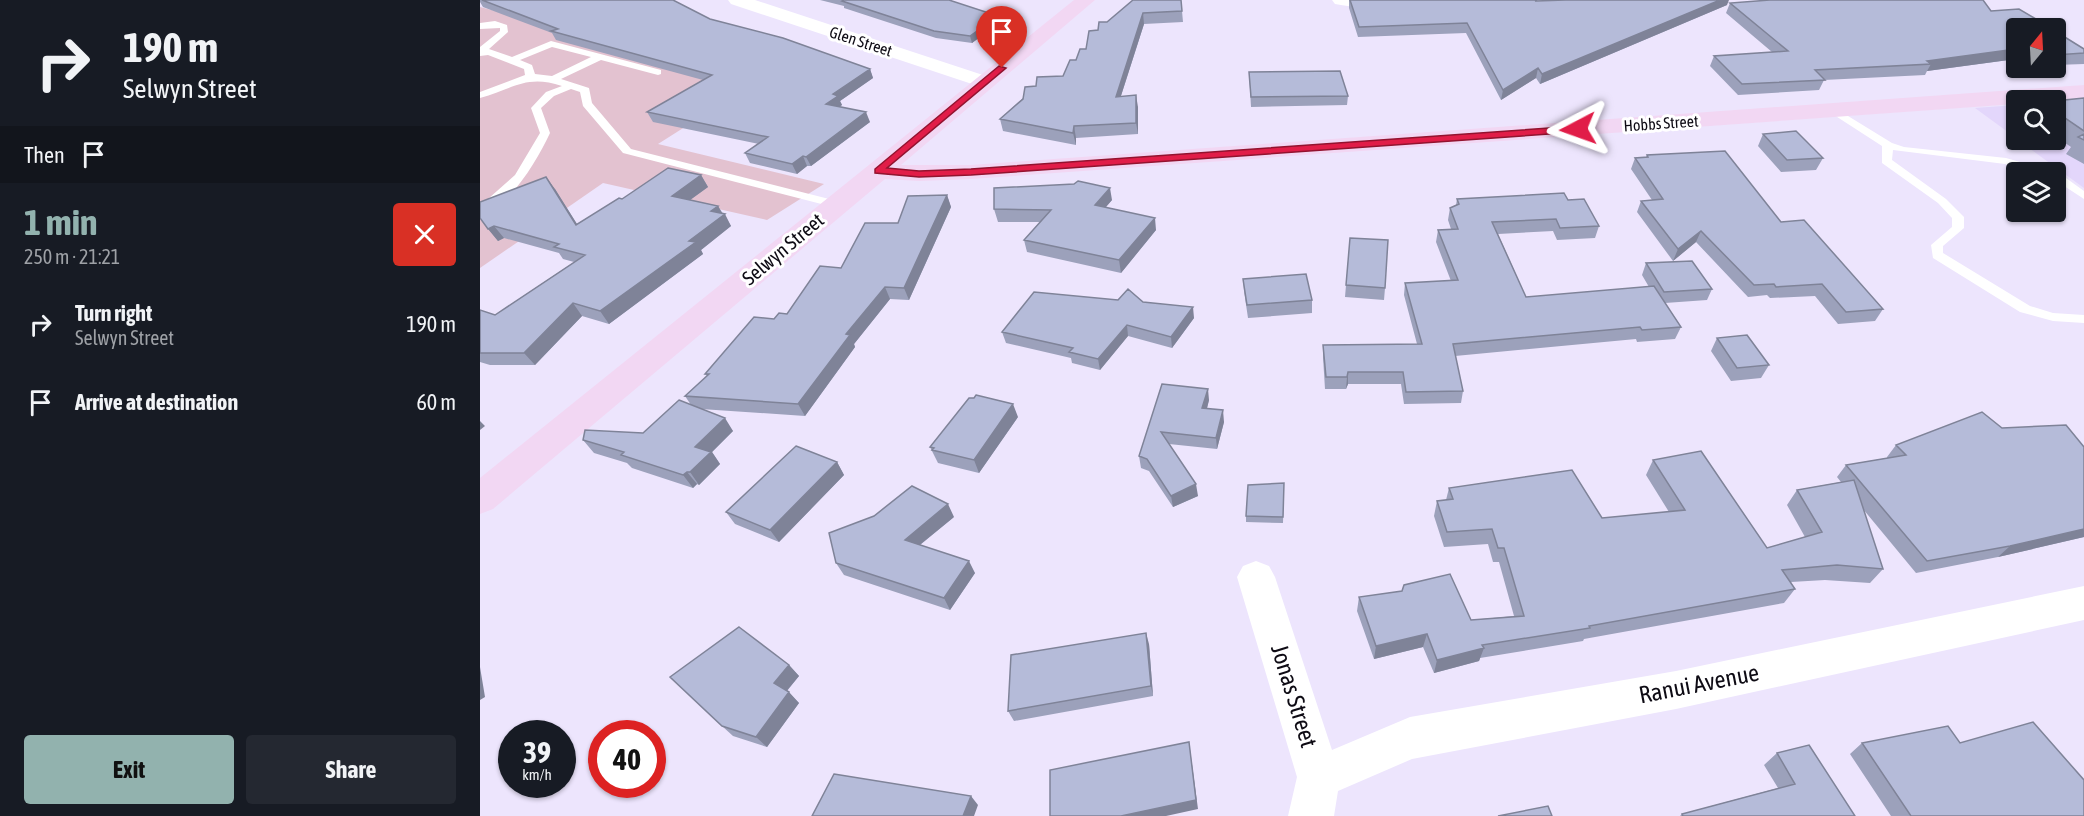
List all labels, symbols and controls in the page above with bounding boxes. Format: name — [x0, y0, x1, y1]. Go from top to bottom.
pin — [976, 6, 1027, 68]
icon: arrive — [985, 15, 1018, 48]
north arrow — [2006, 18, 2066, 78]
map controls — [2006, 18, 2066, 222]
street label: Glen Street — [827, 22, 895, 60]
text: 190 m — [123, 23, 218, 71]
icon: right — [24, 24, 102, 102]
text: Selwyn Street — [123, 73, 257, 104]
button: search — [2006, 90, 2066, 150]
position arrow — [1546, 97, 1610, 161]
street label: Hobbs Street — [1623, 111, 1699, 135]
icon: arrive — [77, 138, 110, 171]
text: Then — [24, 142, 65, 168]
button: layers — [2006, 162, 2066, 222]
text: 1 min — [24, 201, 98, 243]
button: close — [393, 203, 456, 266]
street label: Selwyn Street — [737, 208, 828, 289]
text: 250 m · 21:21 — [24, 245, 120, 268]
text: Turn right — [75, 300, 152, 326]
icon: right — [24, 308, 57, 341]
text: 190 m — [406, 311, 456, 337]
text: Selwyn Street — [75, 326, 174, 349]
icon: arrive — [24, 386, 57, 419]
text: Arrive at destination — [75, 389, 238, 415]
text: 60 m — [416, 389, 456, 415]
street label: Jonas Street — [1266, 641, 1323, 751]
street label: Ranui Avenue — [1637, 659, 1761, 708]
speed limit sign: 40 — [588, 720, 666, 798]
button: Exit — [24, 735, 234, 804]
button: Share — [246, 735, 456, 804]
text: 39 — [523, 735, 551, 769]
text: km/h — [522, 766, 552, 783]

